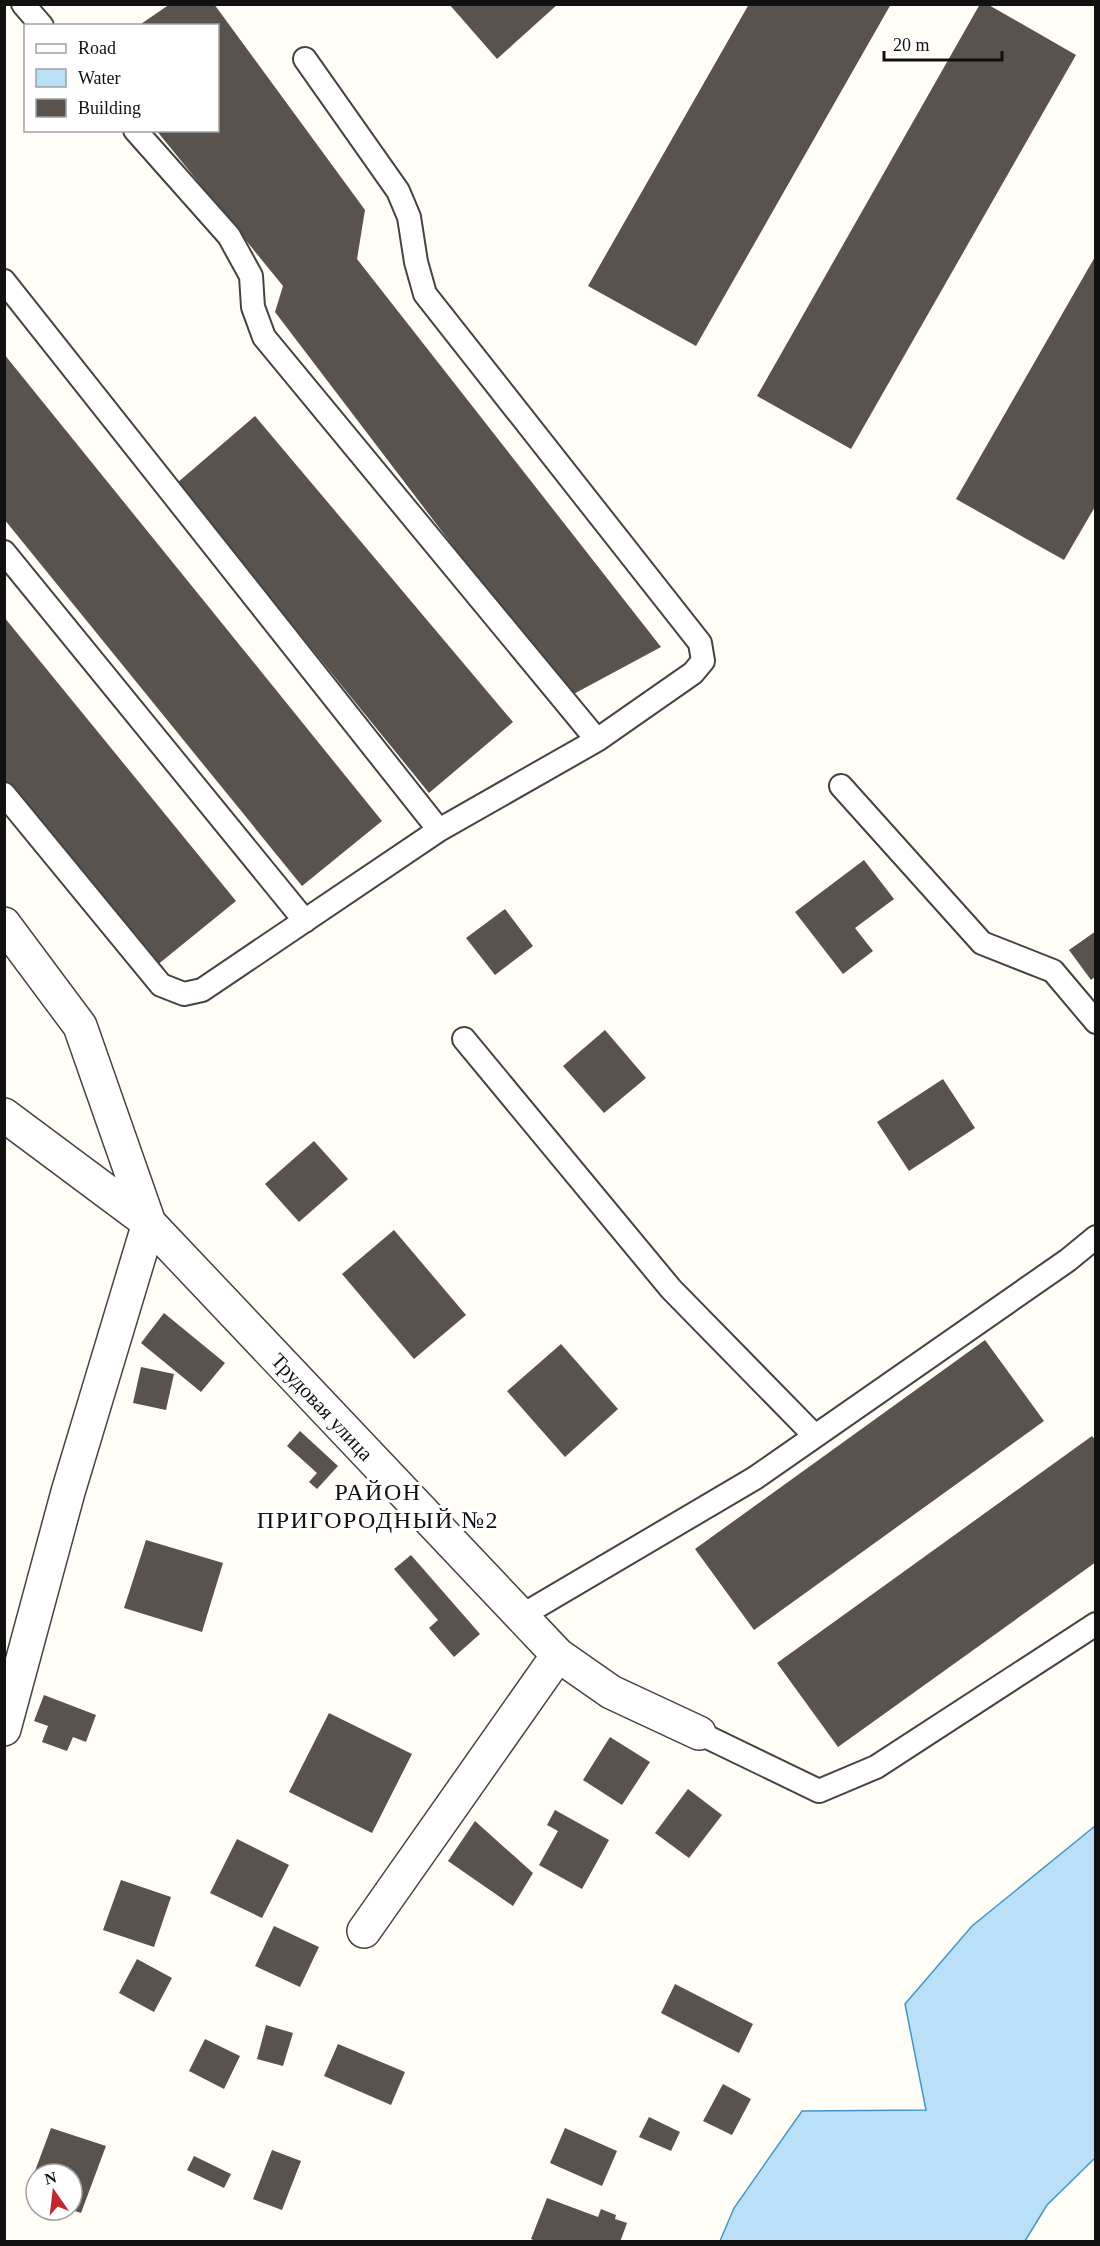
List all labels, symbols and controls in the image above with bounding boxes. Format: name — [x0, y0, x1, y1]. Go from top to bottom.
legend — [24, 24, 219, 132]
scale bar — [884, 24, 1002, 62]
text: 20 m — [893, 35, 930, 55]
text: Road — [78, 38, 116, 58]
text: Water — [78, 68, 121, 88]
text: Building — [78, 98, 141, 118]
street label: Трудовая улица — [266, 1348, 378, 1466]
district label: РАЙОН ПРИГОРОДНЫЙ №2 — [257, 1479, 499, 1533]
north arrow — [24, 2162, 84, 2222]
text: N — [43, 2168, 59, 2188]

